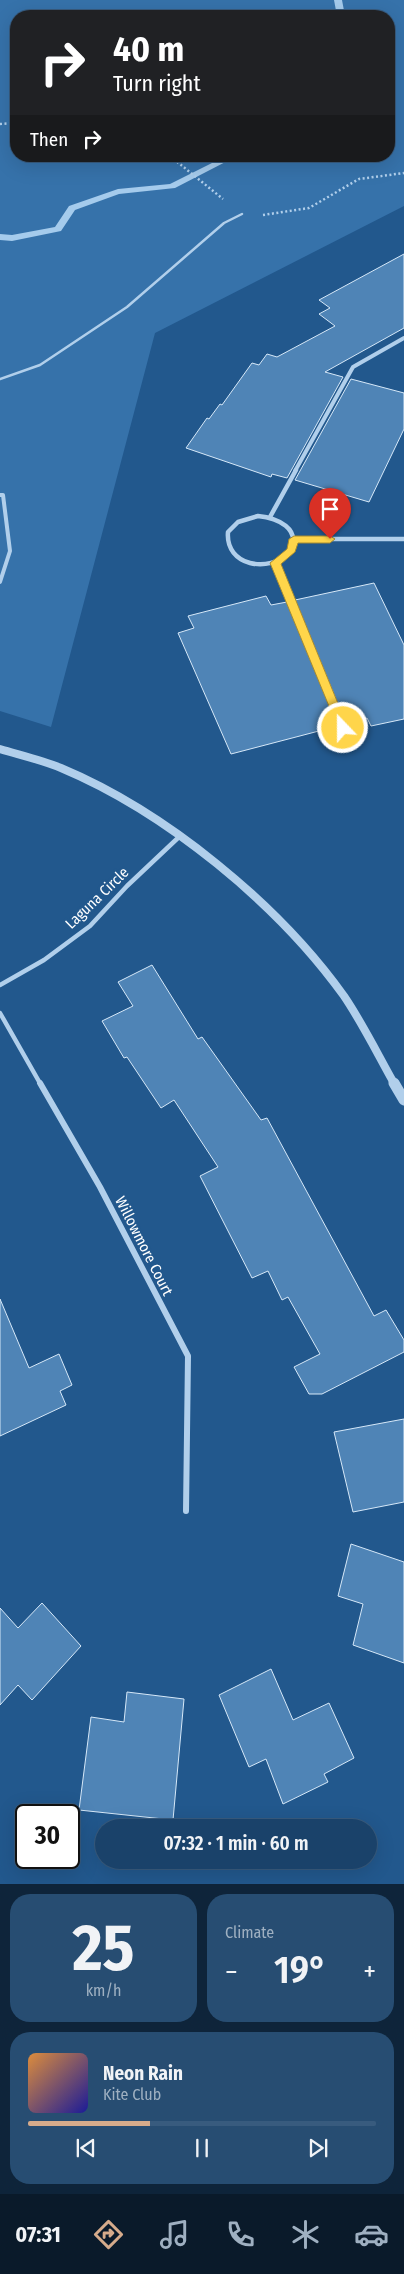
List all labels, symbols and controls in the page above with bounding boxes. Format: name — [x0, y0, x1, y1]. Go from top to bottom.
text: 40 m — [113, 28, 184, 70]
icon: right — [30, 30, 95, 95]
text: Turn right — [113, 70, 201, 97]
icon: right — [78, 125, 106, 153]
text: Then — [30, 128, 68, 151]
pin — [309, 488, 351, 539]
icon: arrive — [316, 495, 344, 523]
position arrow — [316, 701, 368, 753]
street label: Laguna Circle — [62, 863, 132, 933]
street label: Willowmore Court — [111, 1193, 177, 1299]
speed limit sign: 30 — [15, 1804, 80, 1869]
text: 07:32 · 1 min · 60 m — [164, 1832, 308, 1855]
text: 25 — [72, 1909, 135, 1987]
text: Climate — [225, 1923, 274, 1942]
text: 19° — [274, 1947, 327, 1993]
text: − — [225, 1955, 238, 1988]
text: + — [363, 1955, 376, 1988]
text: km/h — [86, 1981, 121, 2000]
text: Neon Rain — [103, 2062, 183, 2085]
text: Kite Club — [103, 2085, 161, 2104]
icon: previous — [72, 2134, 100, 2162]
icon: pause — [188, 2134, 216, 2162]
icon: next — [304, 2134, 332, 2162]
icon: directions — [91, 2217, 126, 2252]
icon: music — [157, 2217, 192, 2252]
icon: phone — [223, 2217, 258, 2252]
icon: climate — [288, 2217, 323, 2252]
icon: car — [354, 2217, 389, 2252]
text: 07:31 — [15, 2221, 61, 2248]

